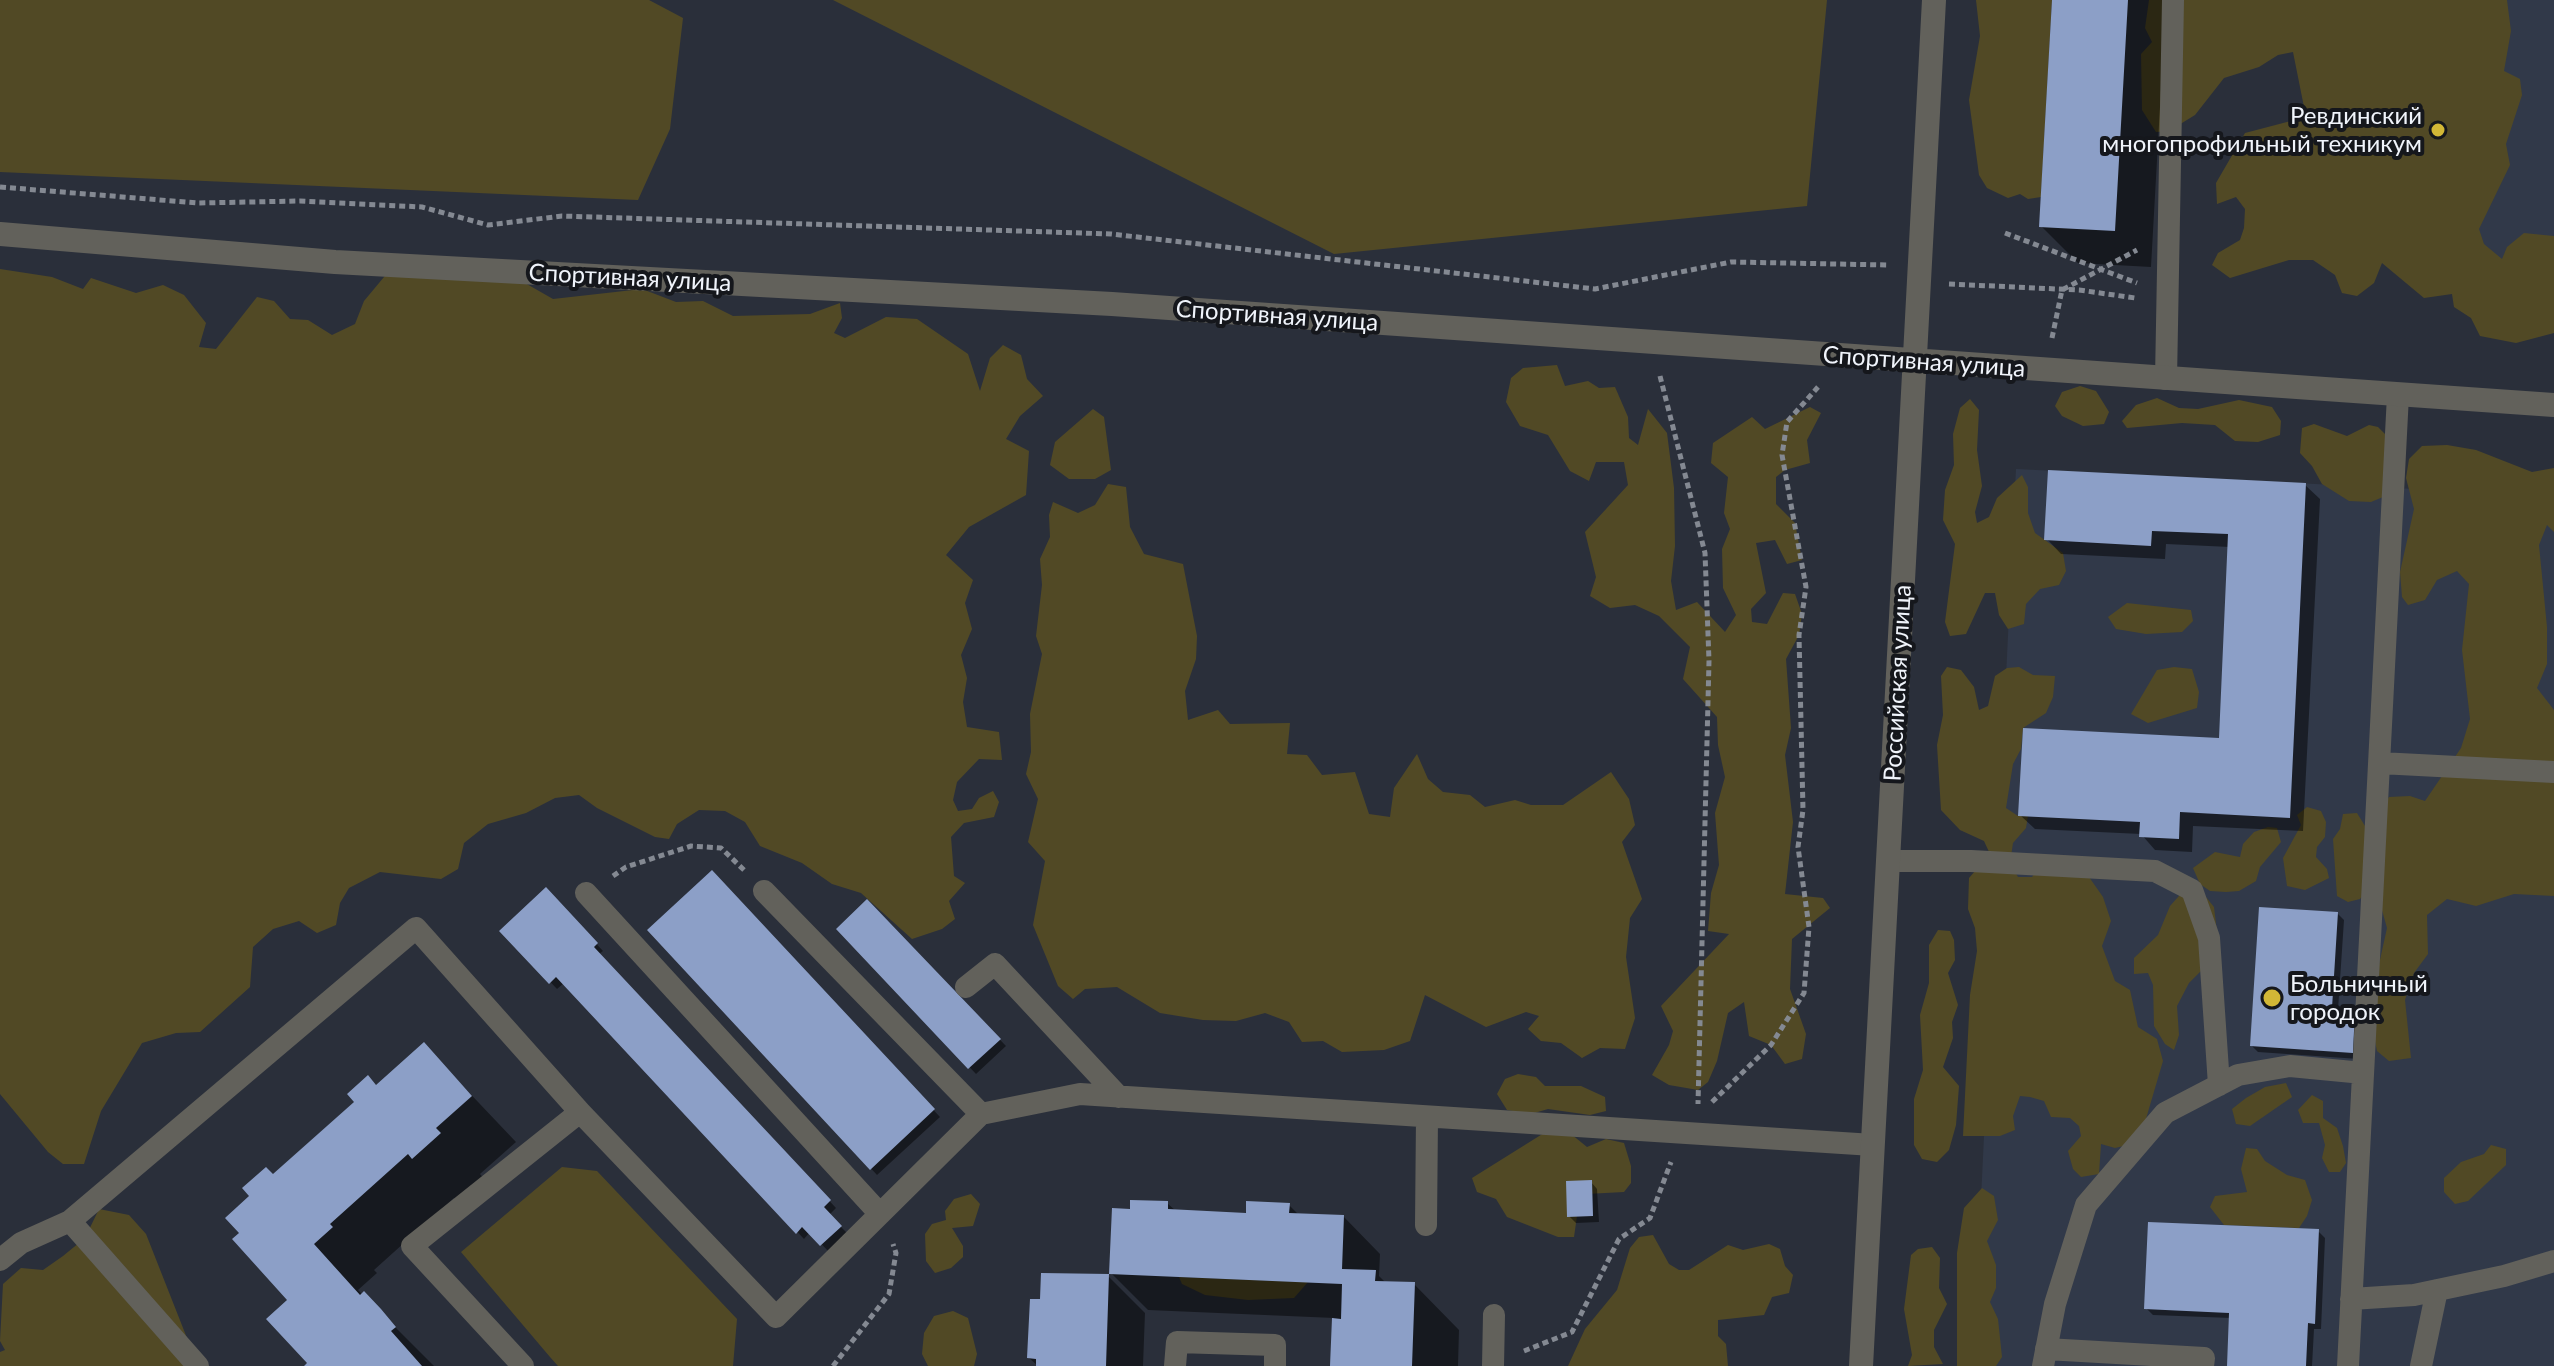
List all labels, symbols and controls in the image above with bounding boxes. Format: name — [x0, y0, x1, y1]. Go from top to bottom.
place label: Ревдинский многопрофильный техникум — [2102, 102, 2422, 158]
marker: Ревдинский многопрофильный техникум — [2429, 121, 2447, 139]
street label: Спортивная улица — [528, 258, 732, 298]
street label: Спортивная улица — [1175, 295, 1379, 337]
street label: Спортивная улица — [1822, 341, 2026, 383]
street label: Российская улица — [1878, 584, 1918, 782]
place label: Больничный городок — [2290, 970, 2428, 1026]
marker: Больничный городок — [2261, 987, 2283, 1009]

